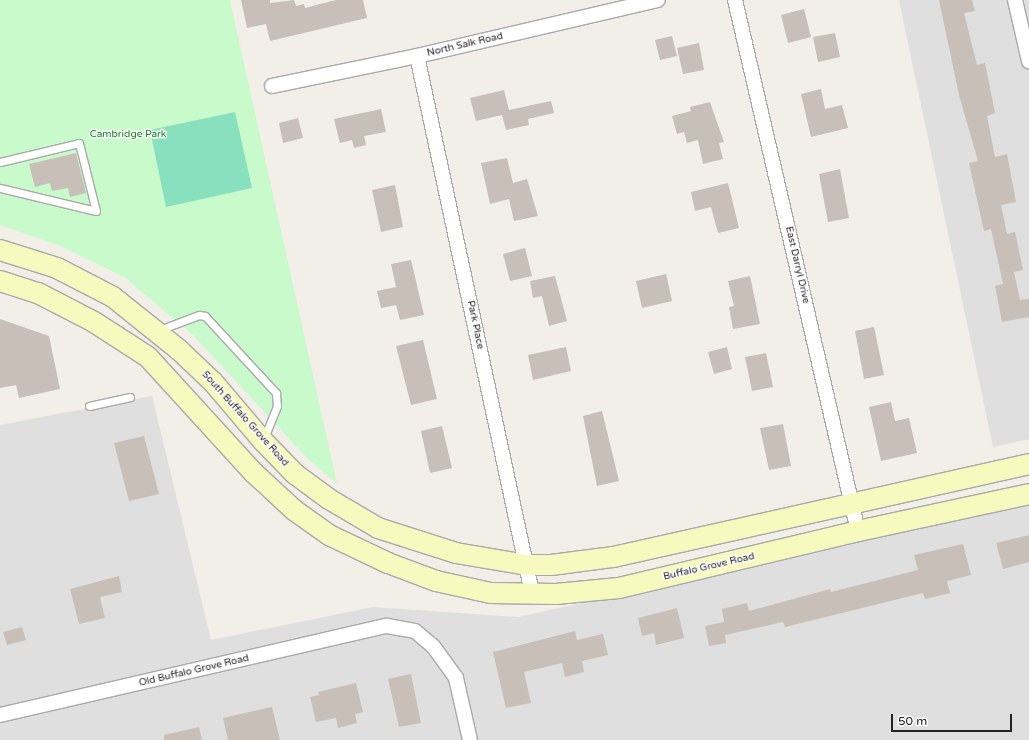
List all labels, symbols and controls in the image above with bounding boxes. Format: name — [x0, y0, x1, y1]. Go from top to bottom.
street label: North Salk Road — [426, 30, 504, 60]
park label: Cambridge Park — [90, 129, 166, 141]
street label: East Darryl Drive — [782, 225, 812, 305]
street label: Park Place — [464, 299, 486, 351]
street label: South Buffalo Grove Road — [199, 369, 291, 469]
street label: Buffalo Grove Road — [662, 551, 756, 583]
street label: Old Buffalo Grove Road — [138, 652, 250, 690]
scale bar — [893, 706, 1014, 732]
text: 50 m — [898, 714, 927, 728]

